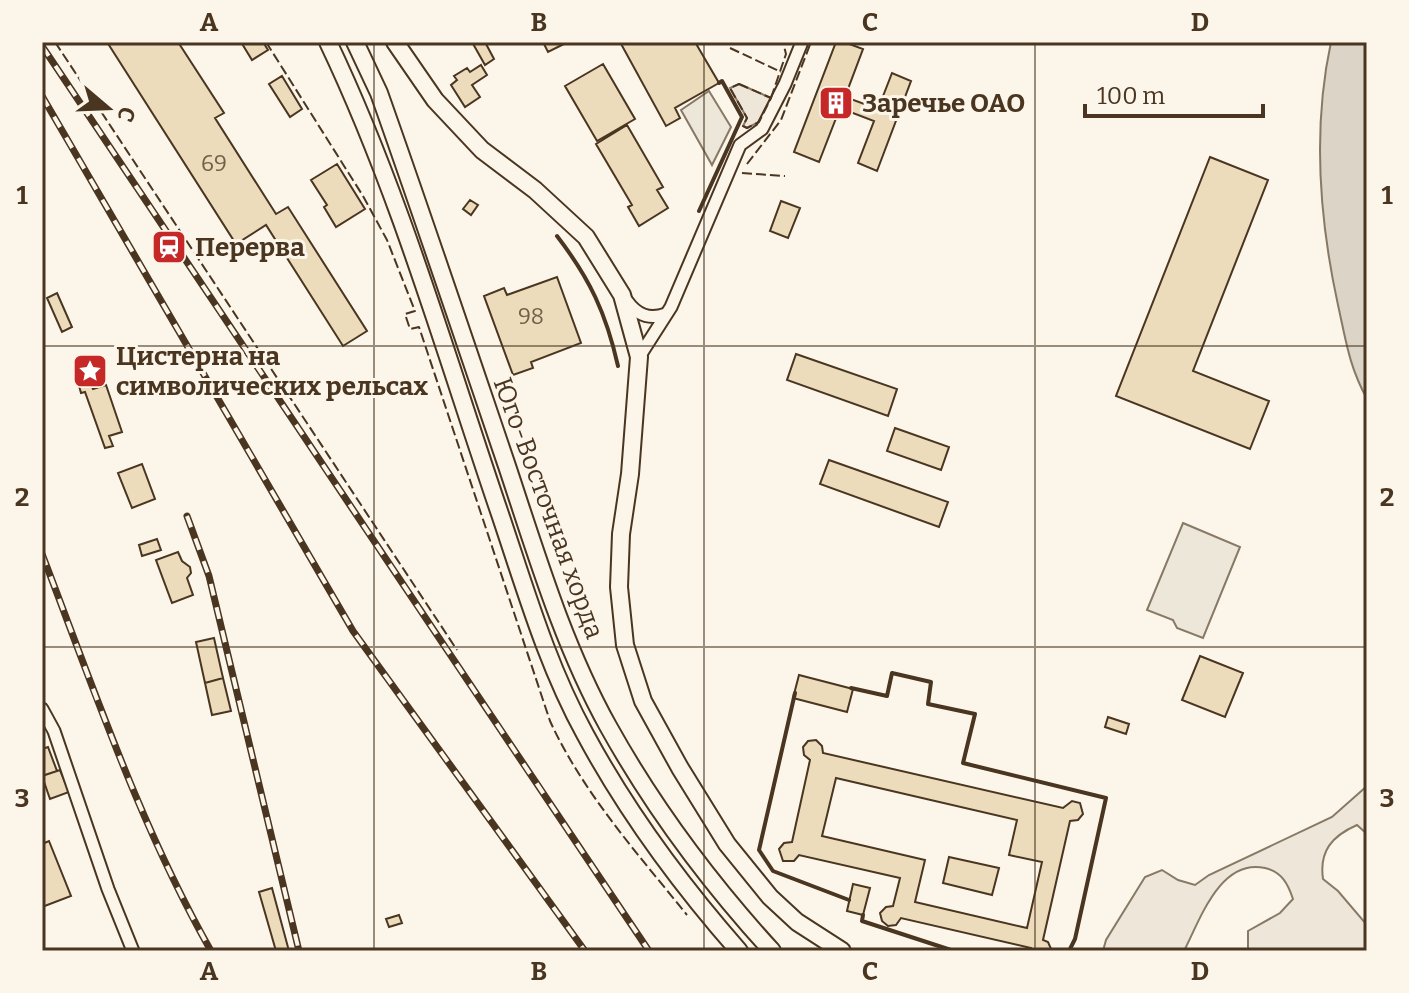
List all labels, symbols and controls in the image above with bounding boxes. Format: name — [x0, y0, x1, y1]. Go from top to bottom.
text: A — [200, 7, 219, 38]
text: B — [531, 7, 547, 38]
text: C — [862, 7, 878, 38]
text: D — [1191, 7, 1209, 38]
north arrow — [68, 68, 148, 148]
scale bar — [1085, 68, 1263, 118]
text: 100 m — [1097, 82, 1165, 110]
building icon: Заречье ОАО — [817, 84, 855, 122]
place label: Заречье ОАО — [862, 88, 1025, 119]
text: С — [111, 103, 141, 125]
house number: 69 — [201, 150, 227, 177]
text: 1 — [16, 180, 28, 211]
text: 1 — [1381, 180, 1393, 211]
station icon: Перерва — [150, 228, 188, 266]
place label: Перерва — [195, 232, 305, 263]
house number: 98 — [518, 303, 544, 330]
place label: Цистерна на символических рельсах — [116, 341, 428, 402]
place icon: Цистерна на символических рельсах — [71, 352, 109, 390]
street label: Юго-Восточная хорда — [487, 373, 610, 643]
text: 2 — [15, 482, 29, 513]
text: 2 — [1380, 482, 1394, 513]
text: 3 — [15, 783, 29, 814]
text: 3 — [1380, 783, 1394, 814]
text: A — [200, 956, 219, 987]
text: B — [531, 956, 547, 987]
text: C — [862, 956, 878, 987]
text: D — [1191, 956, 1209, 987]

